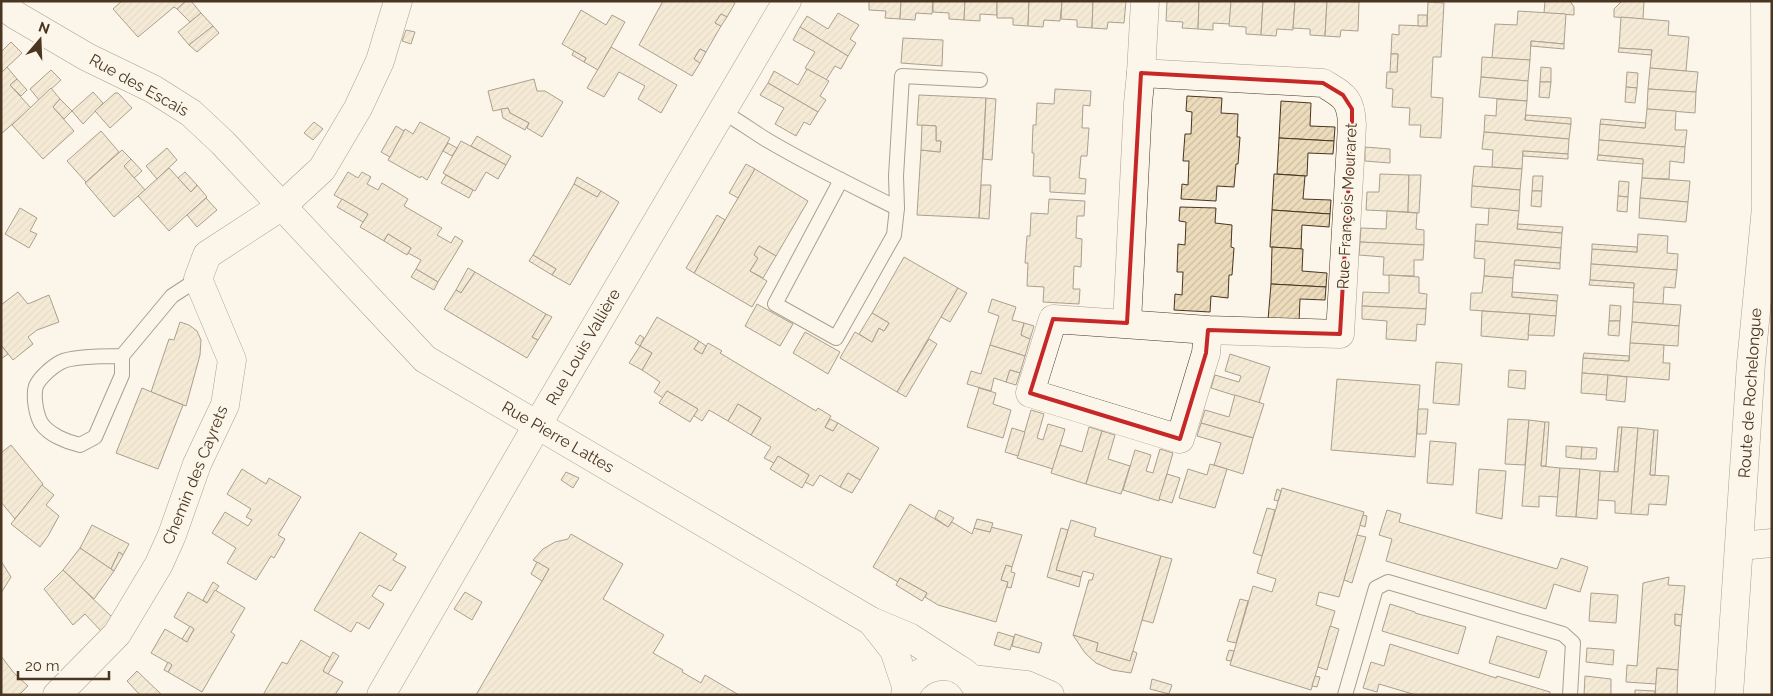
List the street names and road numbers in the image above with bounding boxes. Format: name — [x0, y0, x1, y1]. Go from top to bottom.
street label: Rue des Escais — [86, 50, 192, 120]
street label: Rue François Mouraret — [1333, 122, 1361, 290]
street label: Rue Louis Vallière — [542, 285, 624, 409]
street label: Route de Rochelongue — [1735, 307, 1765, 479]
street label: Rue Pierre Lattes — [499, 397, 618, 477]
street label: Chemin des Cayrets — [158, 402, 232, 547]

